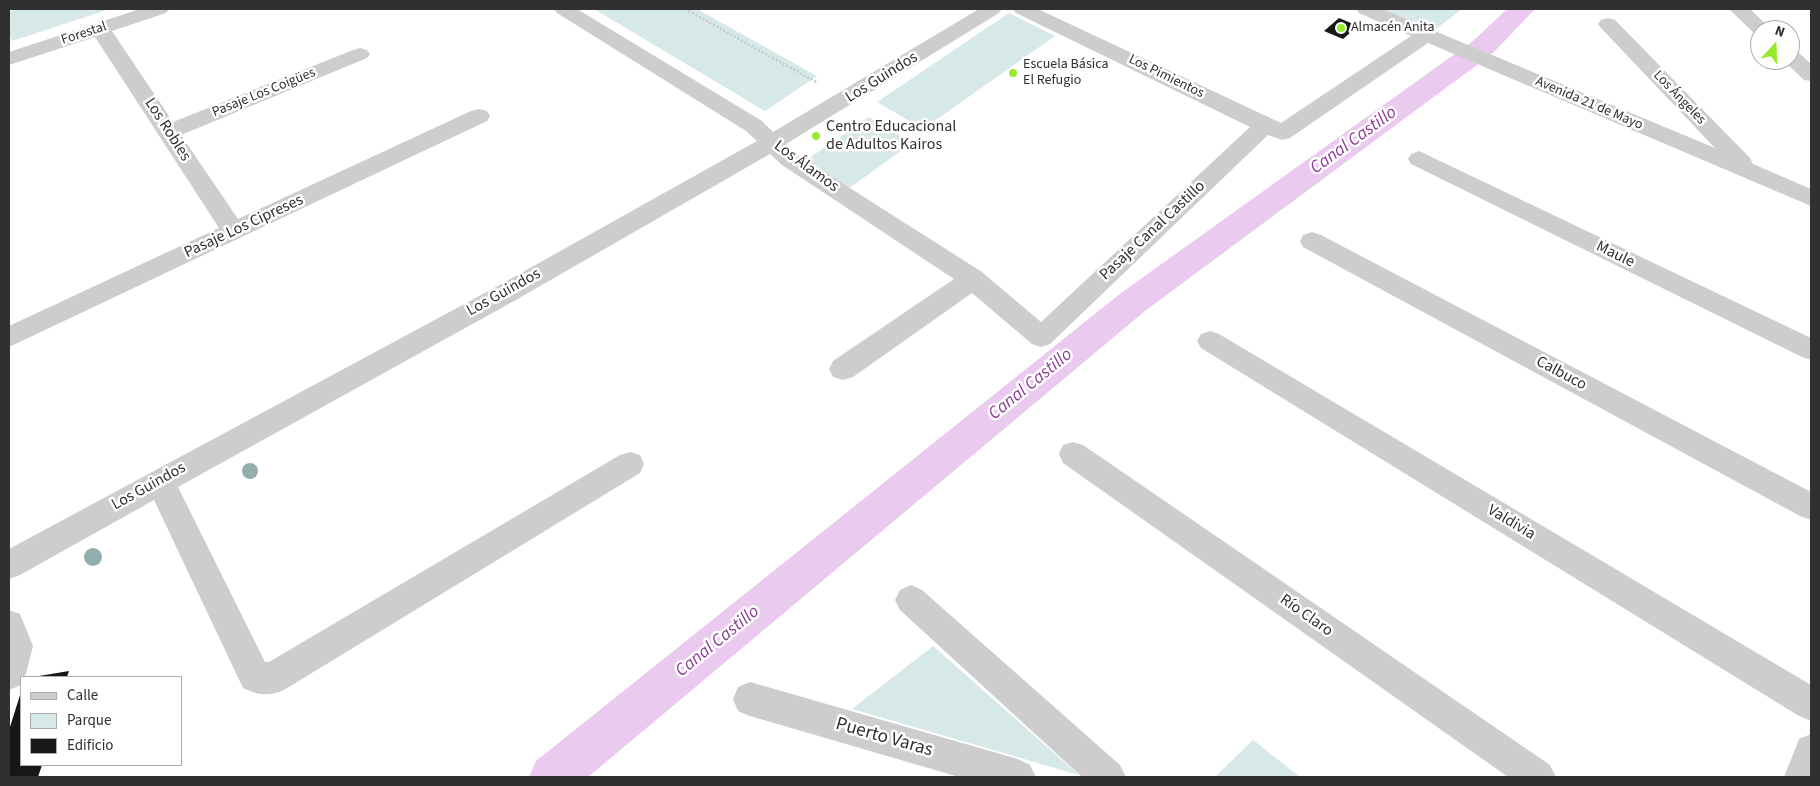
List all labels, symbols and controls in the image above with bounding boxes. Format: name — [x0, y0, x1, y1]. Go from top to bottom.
street label: Forestal — [59, 19, 109, 49]
place label: Almacén Anita — [1351, 20, 1435, 36]
north arrow — [1750, 20, 1800, 70]
text: N — [1772, 21, 1788, 43]
marker: Almacén Anita — [1335, 22, 1347, 34]
street label: Los Guindos — [842, 48, 922, 108]
street label: Los Pimientos — [1126, 52, 1206, 102]
place label: Escuela Básica El Refugio — [1023, 57, 1109, 90]
street label: Pasaje Los Coigües — [210, 65, 318, 121]
marker: Escuela Básica El Refugio — [1007, 67, 1019, 79]
street label: Los Ángeles — [1649, 68, 1709, 128]
street label: Avenida 21 de Mayo — [1533, 74, 1645, 134]
street label: Los Robles — [140, 95, 194, 165]
water label: Canal Castillo — [1306, 102, 1402, 180]
place label: Centro Educacional de Adultos Kairos — [826, 117, 956, 155]
marker: Centro Educacional de Adultos Kairos — [810, 130, 822, 142]
street label: Los Álamos — [770, 137, 842, 197]
street label: Pasaje Canal Castillo — [1096, 177, 1210, 285]
street label: Pasaje Los Cipreses — [181, 191, 307, 263]
street label: Maule — [1593, 238, 1637, 272]
street label: Los Guindos — [464, 265, 544, 321]
water label: Canal Castillo — [985, 345, 1077, 425]
street label: Calbuco — [1532, 353, 1590, 395]
street label: Los Guindos — [109, 459, 189, 515]
street label: Valdivia — [1484, 501, 1538, 545]
street label: Río Claro — [1276, 591, 1336, 641]
water label: Canal Castillo — [672, 602, 764, 682]
legend — [20, 676, 182, 766]
text: Calle — [67, 685, 98, 706]
text: Parque — [67, 710, 111, 731]
street label: Puerto Varas — [833, 713, 935, 763]
text: Edificio — [67, 735, 114, 756]

